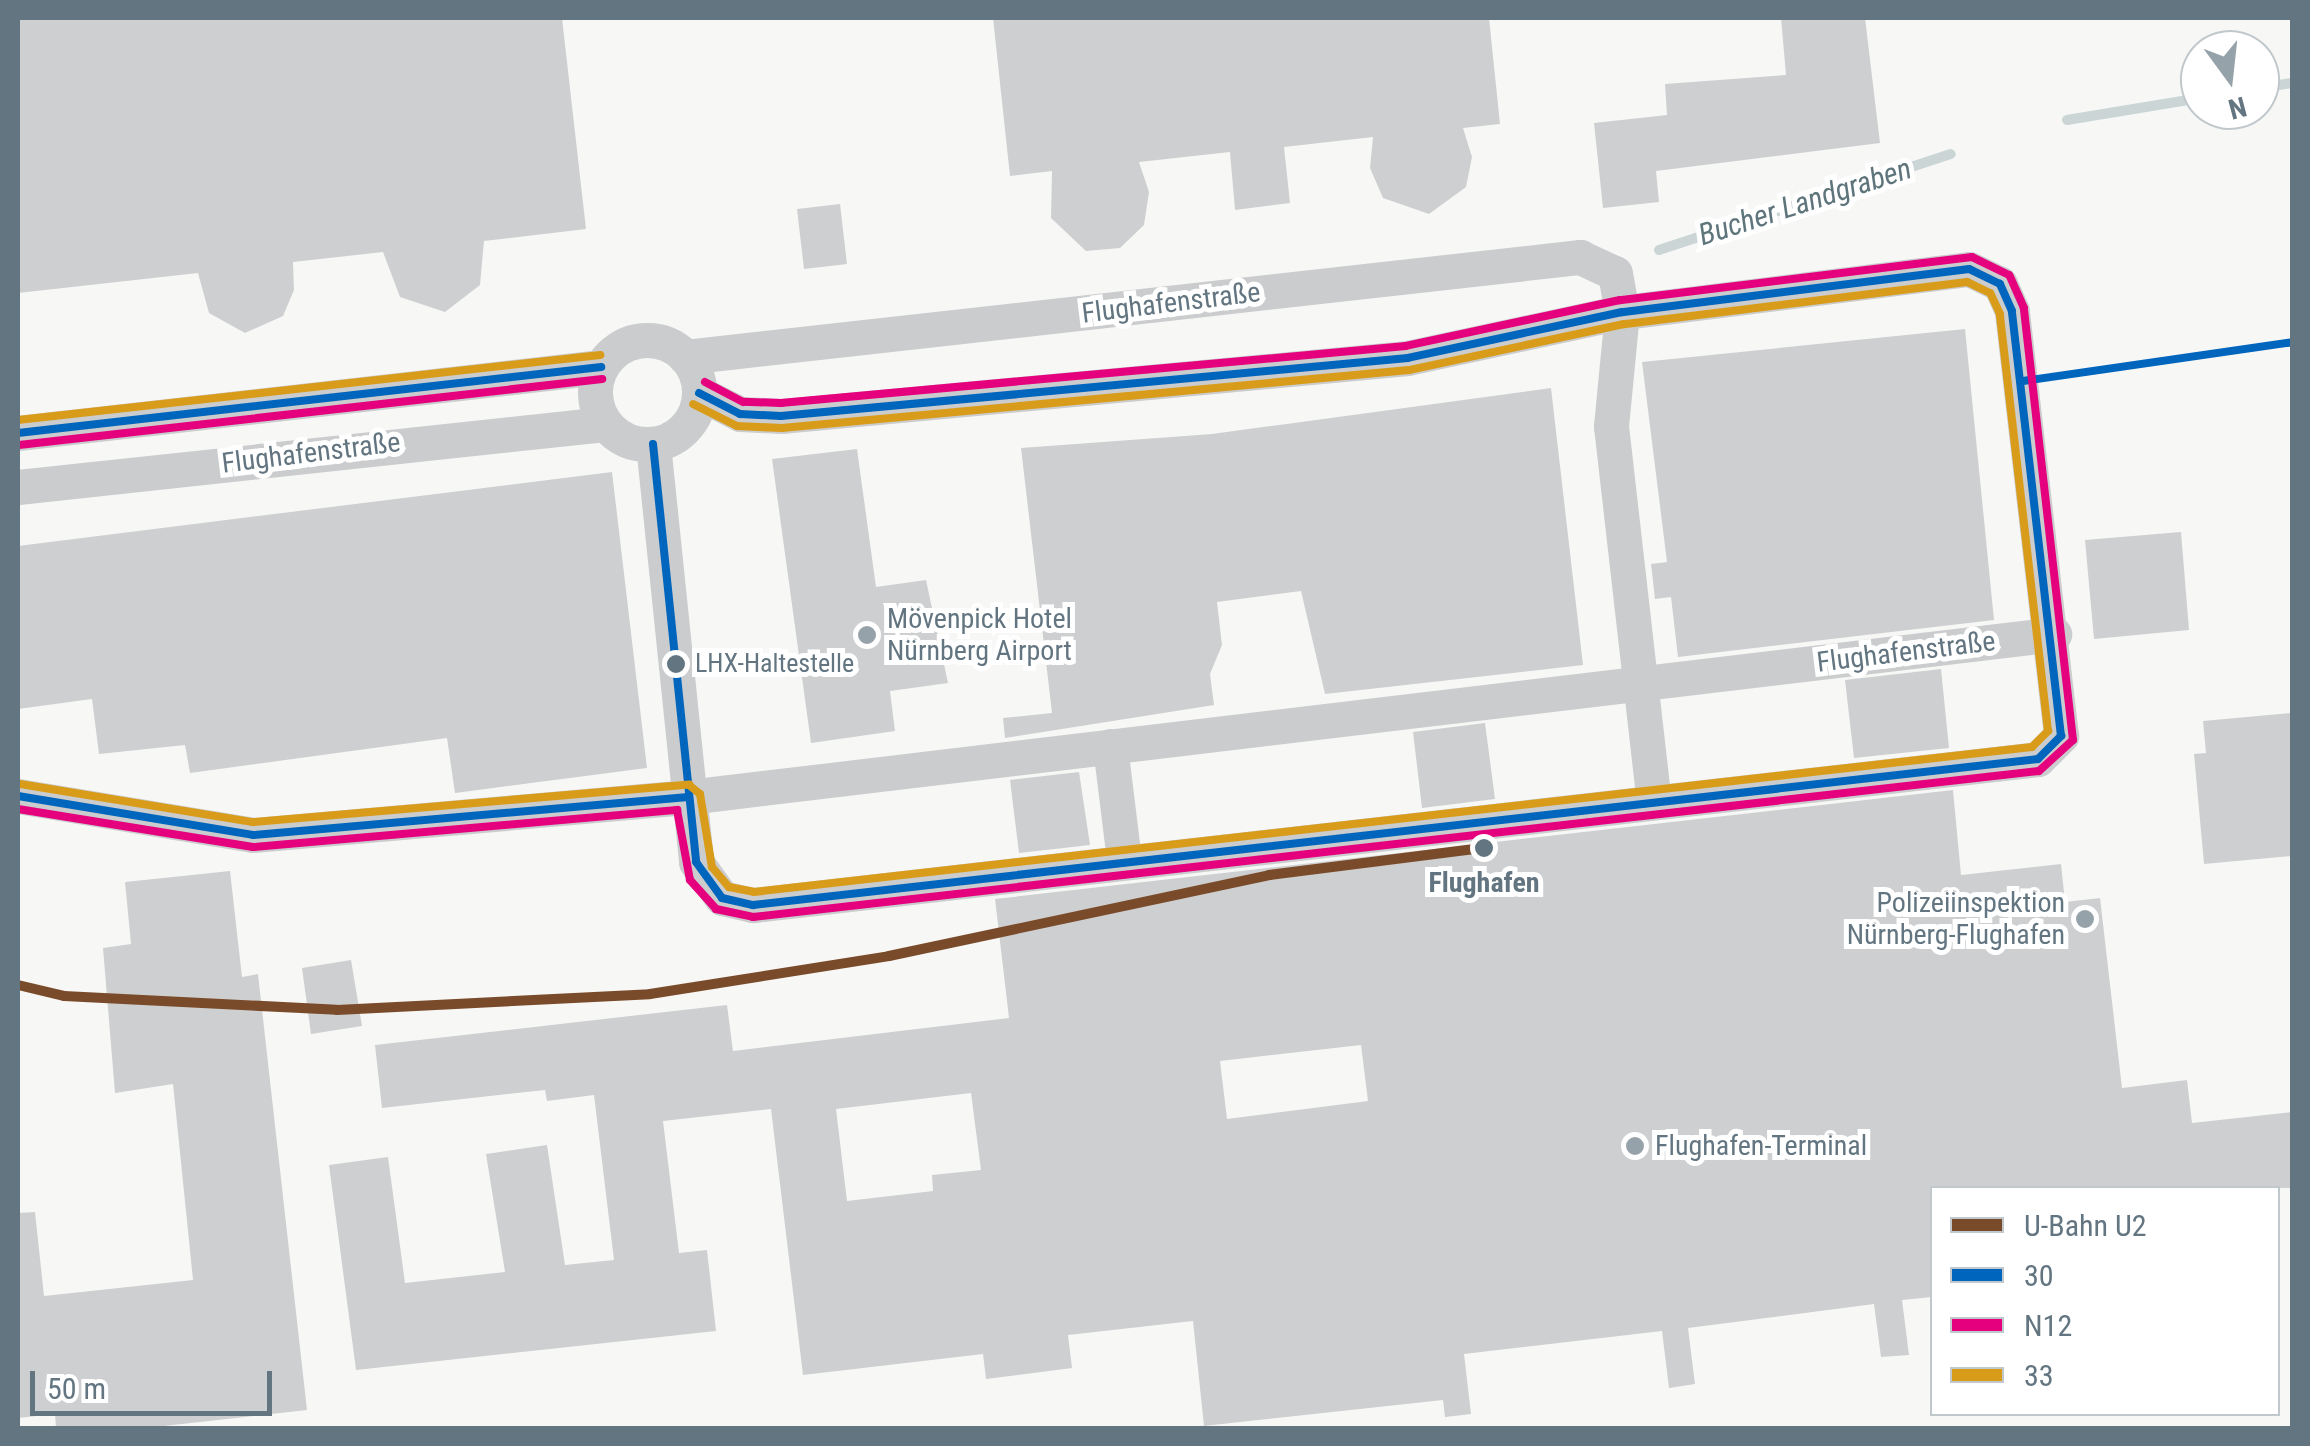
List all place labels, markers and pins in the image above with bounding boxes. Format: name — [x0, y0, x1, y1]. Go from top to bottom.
place label: Mövenpick Hotel Nürnberg Airport — [887, 602, 1072, 668]
marker: Mövenpick Hotel Nürnberg Airport — [856, 624, 878, 646]
place label: LHX-Haltestelle — [695, 648, 854, 680]
marker: LHX-Haltestelle — [666, 654, 686, 674]
marker: Flughafen — [1471, 835, 1497, 861]
place label: Flughafen — [1428, 866, 1540, 900]
place label: Polizeiinspektion Nürnberg-Flughafen — [1847, 886, 2065, 952]
marker: Polizeiinspektion Nürnberg-Flughafen — [2074, 908, 2096, 930]
place label: Flughafen-Terminal — [1655, 1129, 1867, 1163]
marker: Flughafen-Terminal — [1624, 1135, 1646, 1157]

